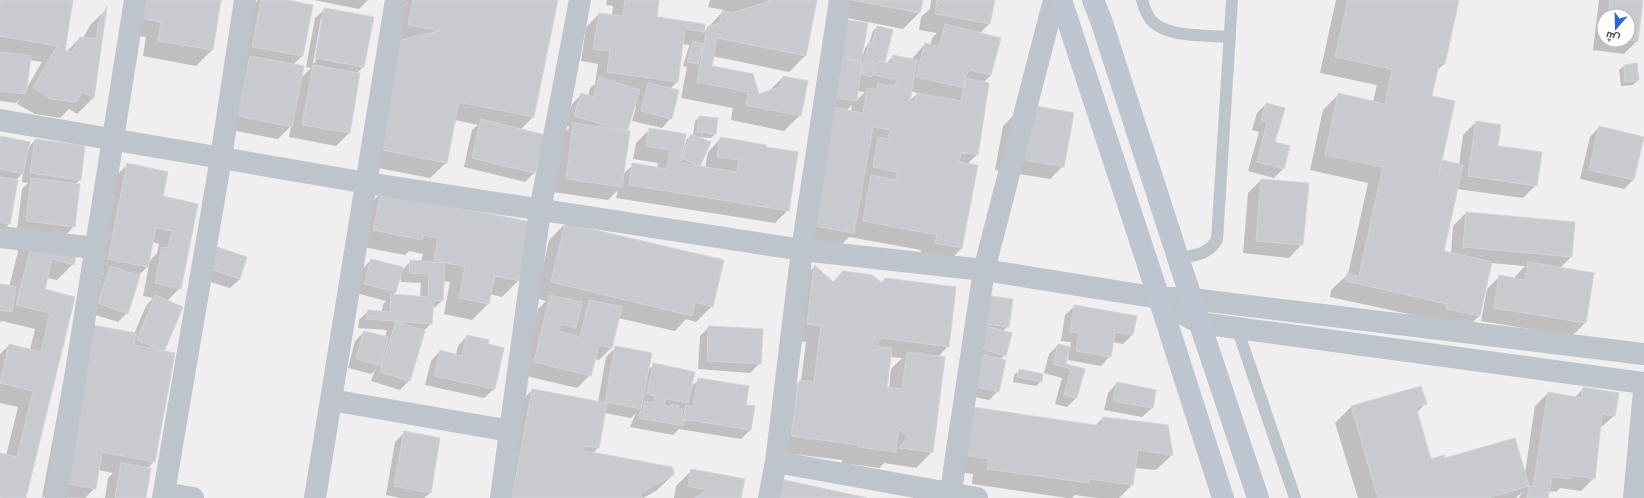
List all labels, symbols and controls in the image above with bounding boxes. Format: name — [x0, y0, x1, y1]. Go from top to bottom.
north arrow — [1596, 8, 1636, 48]
text: ش — [1604, 28, 1622, 45]

